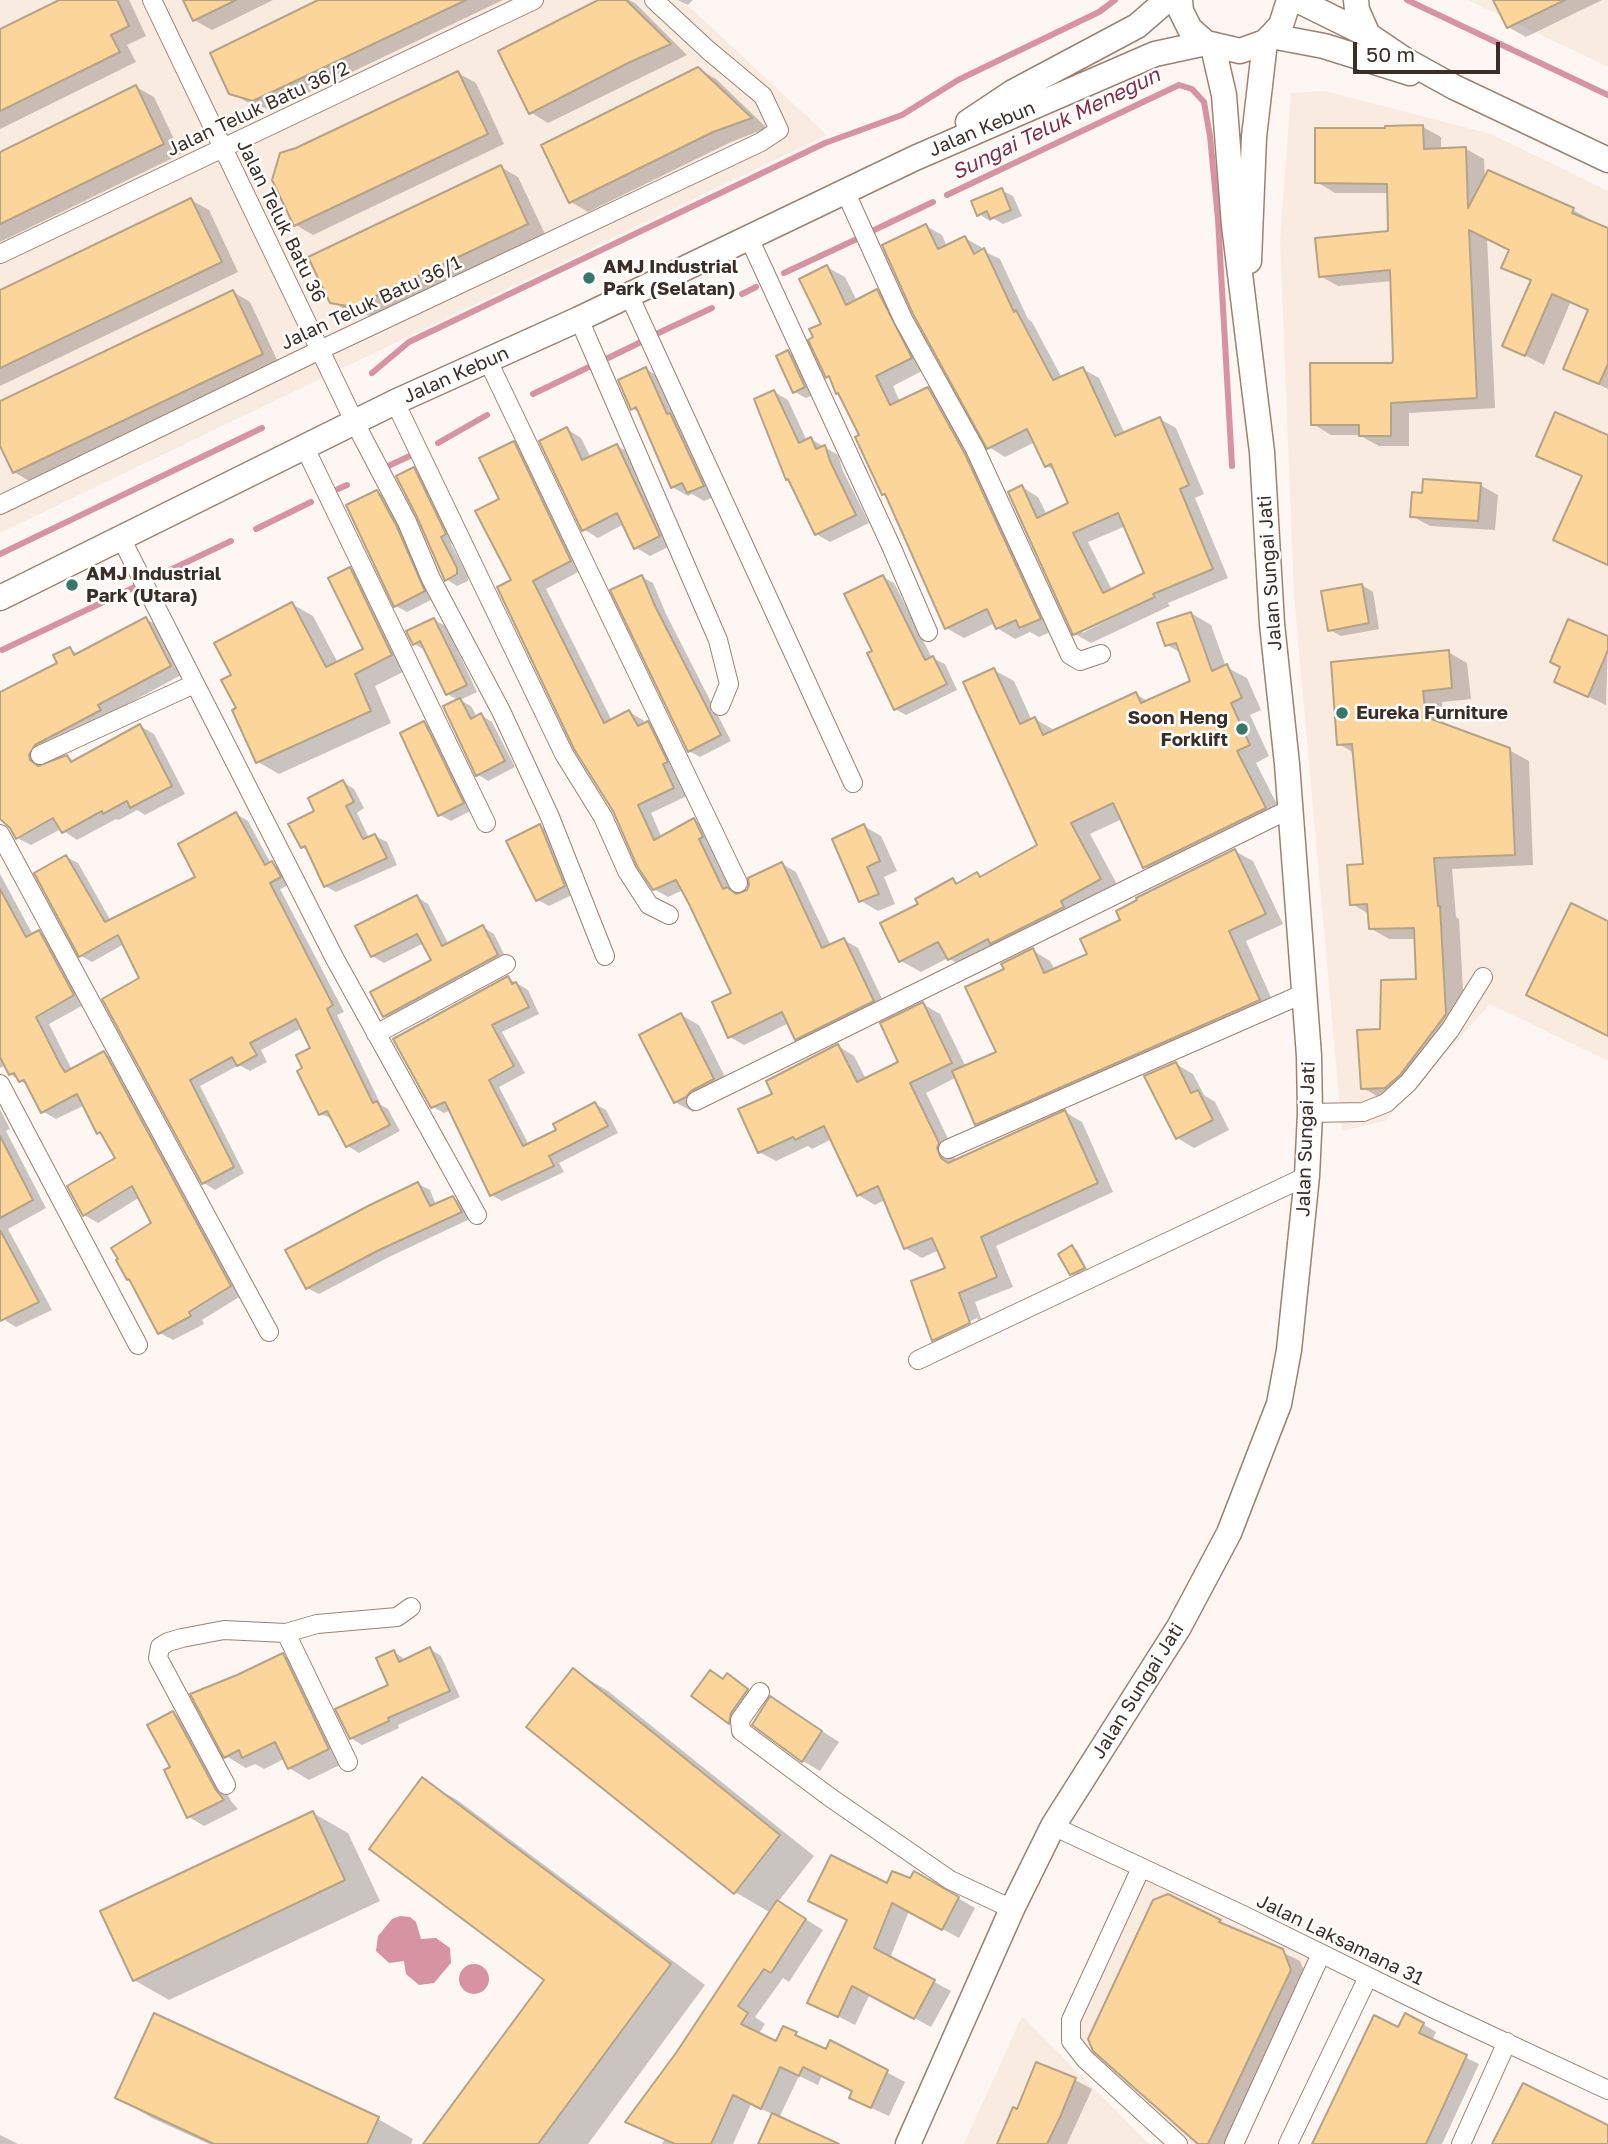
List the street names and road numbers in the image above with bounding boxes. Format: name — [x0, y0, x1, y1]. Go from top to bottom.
street label: Jalan Teluk Batu 36/2 — [163, 57, 353, 161]
street label: Jalan Kebun — [925, 96, 1039, 162]
street label: Jalan Teluk Batu 36 — [232, 136, 330, 306]
street label: Jalan Teluk Batu 36/1 — [277, 251, 465, 355]
street label: Jalan Kebun — [400, 342, 512, 408]
street label: Jalan Sungai Jati — [1253, 494, 1287, 652]
street label: Jalan Sungai Jati — [1292, 1061, 1320, 1217]
street label: Jalan Sungai Jati — [1087, 1619, 1189, 1763]
street label: Jalan Laksamana 31 — [1253, 1890, 1427, 1990]

